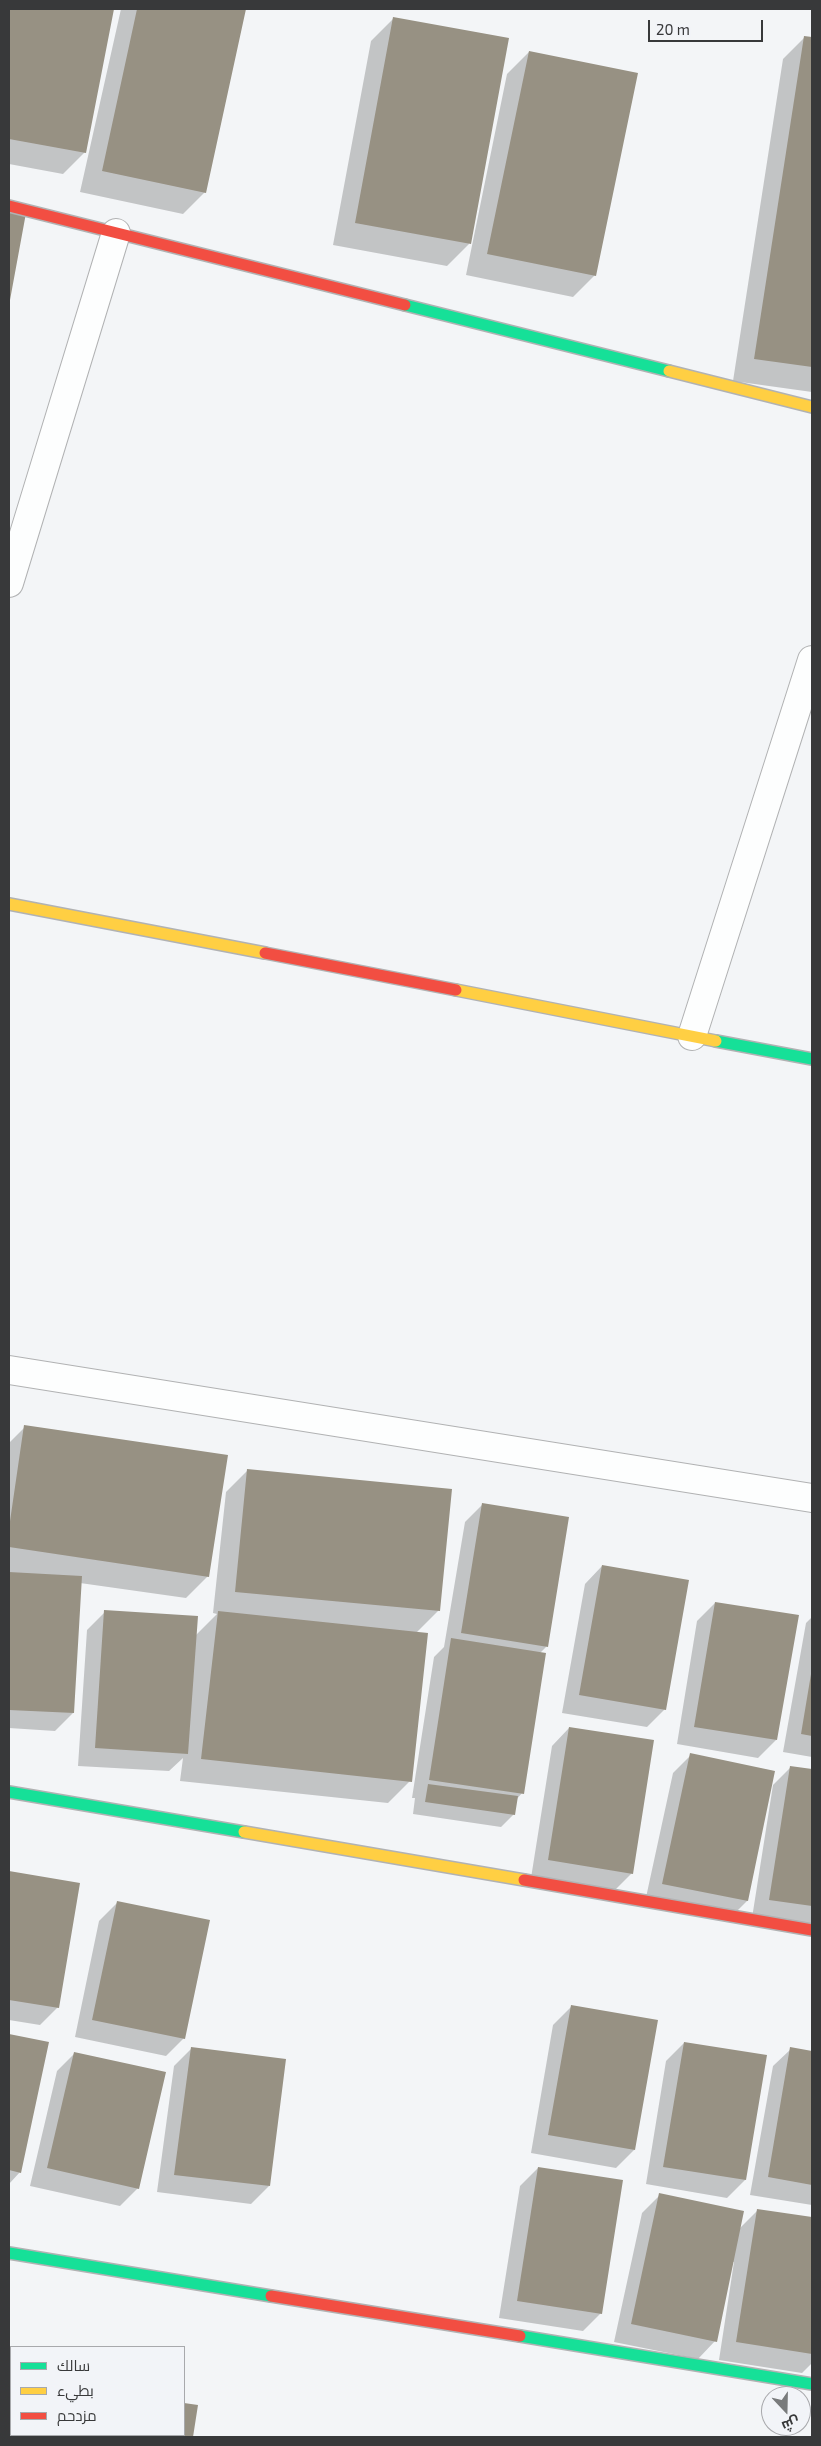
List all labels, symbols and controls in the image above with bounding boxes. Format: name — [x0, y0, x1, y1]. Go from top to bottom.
scale bar — [651, 10, 766, 42]
text: 20 m — [656, 20, 690, 38]
legend — [10, 2346, 185, 2436]
text: سالك — [57, 2356, 90, 2374]
text: بطيء — [57, 2381, 94, 2399]
north arrow — [761, 2386, 811, 2436]
text: مزدحم — [57, 2406, 97, 2424]
text: ش — [780, 2413, 803, 2436]

